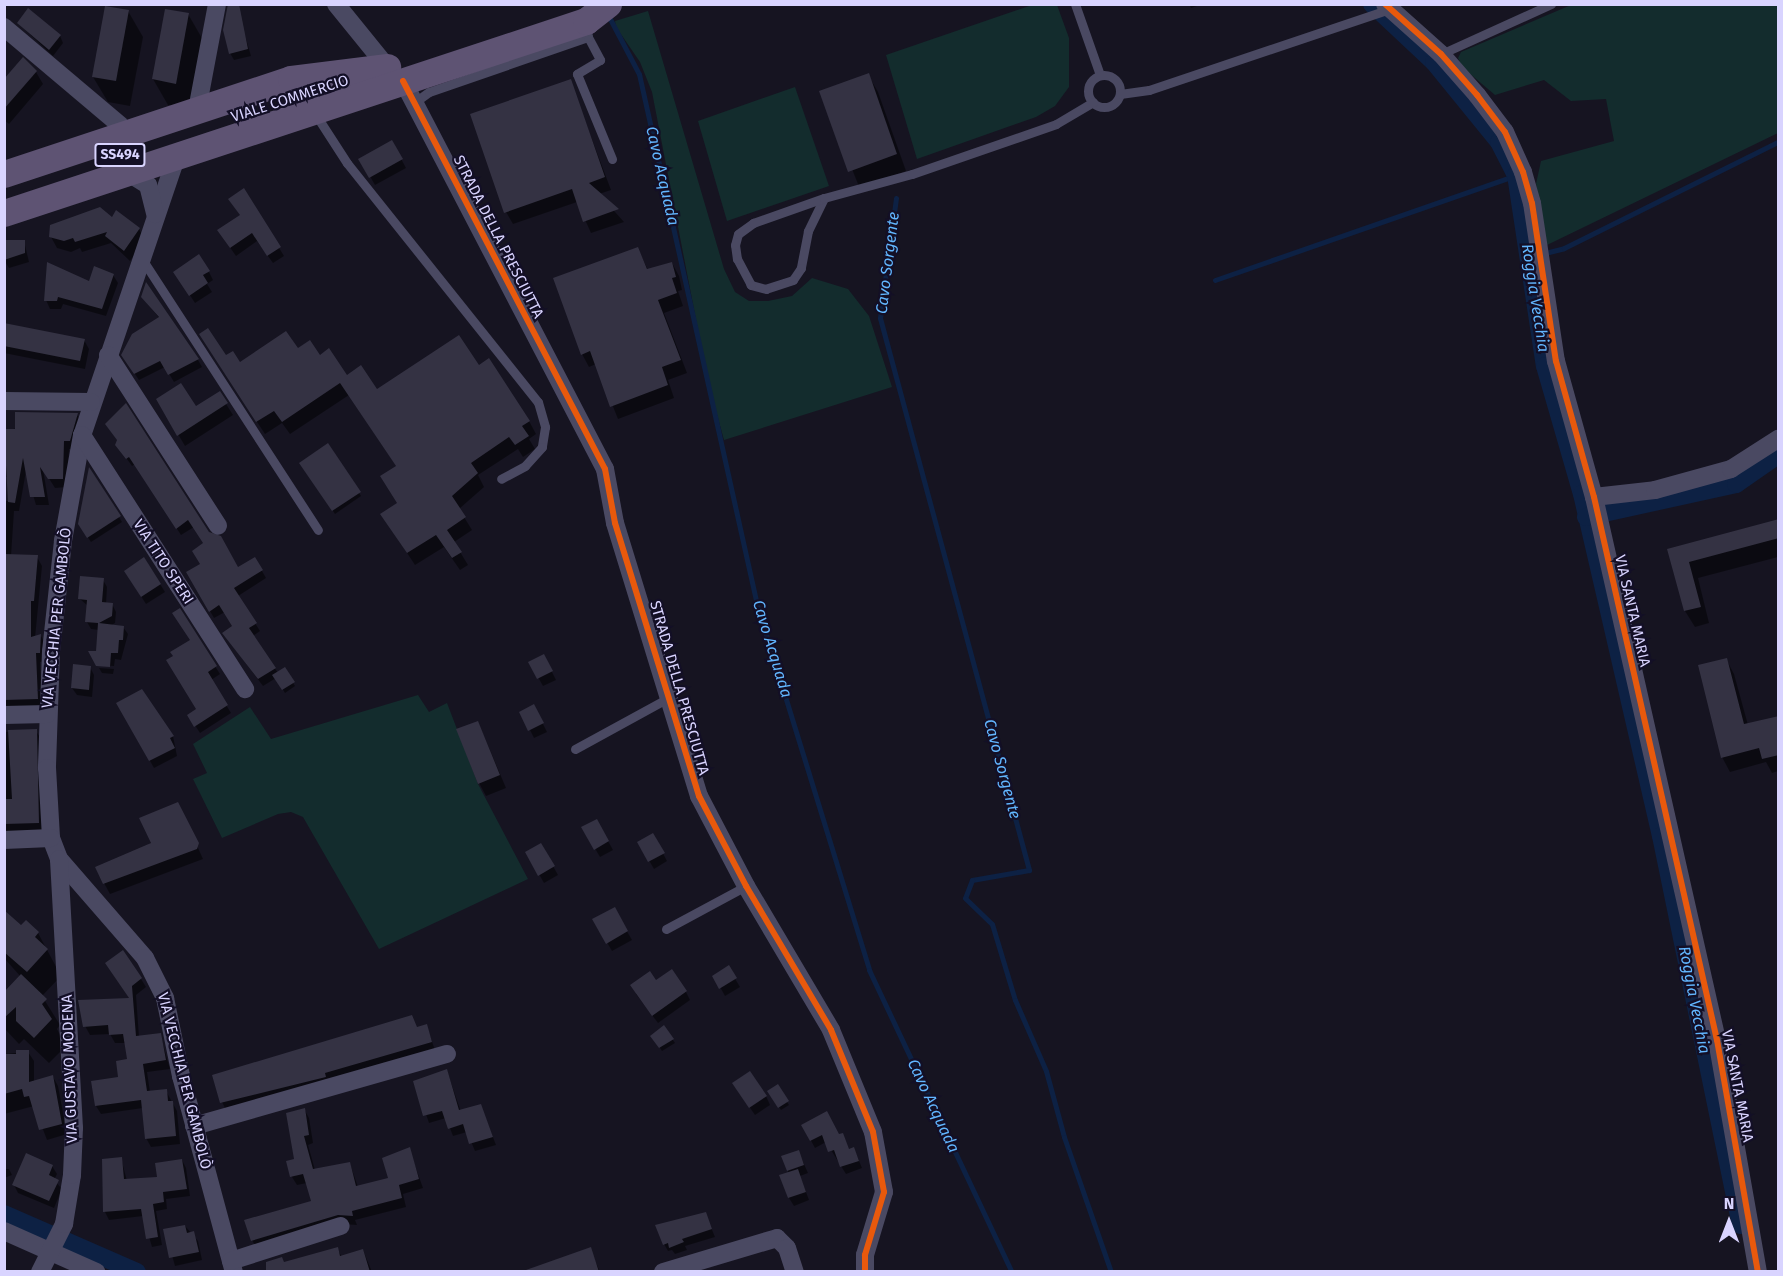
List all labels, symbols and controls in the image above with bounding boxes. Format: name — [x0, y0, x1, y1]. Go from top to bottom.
street label: VIALE COMMERCIO — [229, 71, 351, 127]
water label: Cavo Acquada — [641, 125, 683, 227]
road number: SS494 — [93, 144, 147, 166]
street label: STRADA DELLA PRESCIUTTA — [449, 153, 547, 321]
water label: Cavo Sorgente — [872, 211, 904, 315]
water label: Roggia Vecchia — [1517, 243, 1553, 353]
street label: VIA TITO SPERI — [129, 516, 197, 608]
street label: VIA VECCHIA PER GAMBOLÒ — [39, 527, 75, 709]
street label: VIA SANTA MARIA — [1610, 553, 1654, 669]
water label: Cavo Acquada — [748, 598, 796, 700]
street label: STRADA DELLA PRESCIUTTA — [645, 599, 713, 777]
water label: Cavo Sorgente — [979, 717, 1025, 821]
water label: Roggia Vecchia — [1674, 945, 1714, 1055]
street label: VIA VECCHIA PER GAMBOLÒ — [153, 991, 215, 1171]
street label: VIA GUSTAVO MODENA — [58, 994, 82, 1144]
street label: VIA SANTA MARIA — [1717, 1028, 1757, 1144]
water label: Cavo Acquada — [903, 1056, 963, 1156]
north arrow — [1699, 1192, 1759, 1252]
text: N — [1724, 1194, 1734, 1213]

